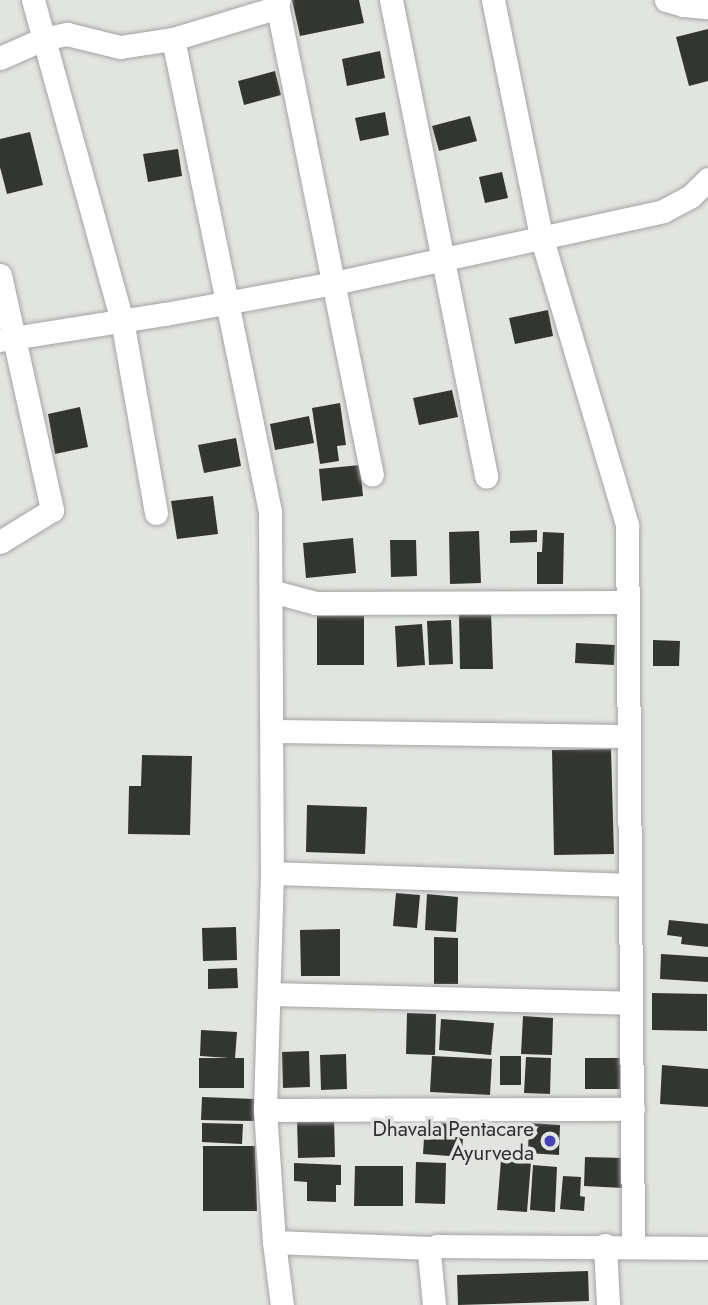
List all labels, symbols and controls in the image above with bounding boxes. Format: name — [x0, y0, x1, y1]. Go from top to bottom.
place label: Dhavala Pentacare Ayurveda — [372, 1116, 534, 1166]
marker: Dhavala Pentacare Ayurveda — [540, 1131, 560, 1151]

